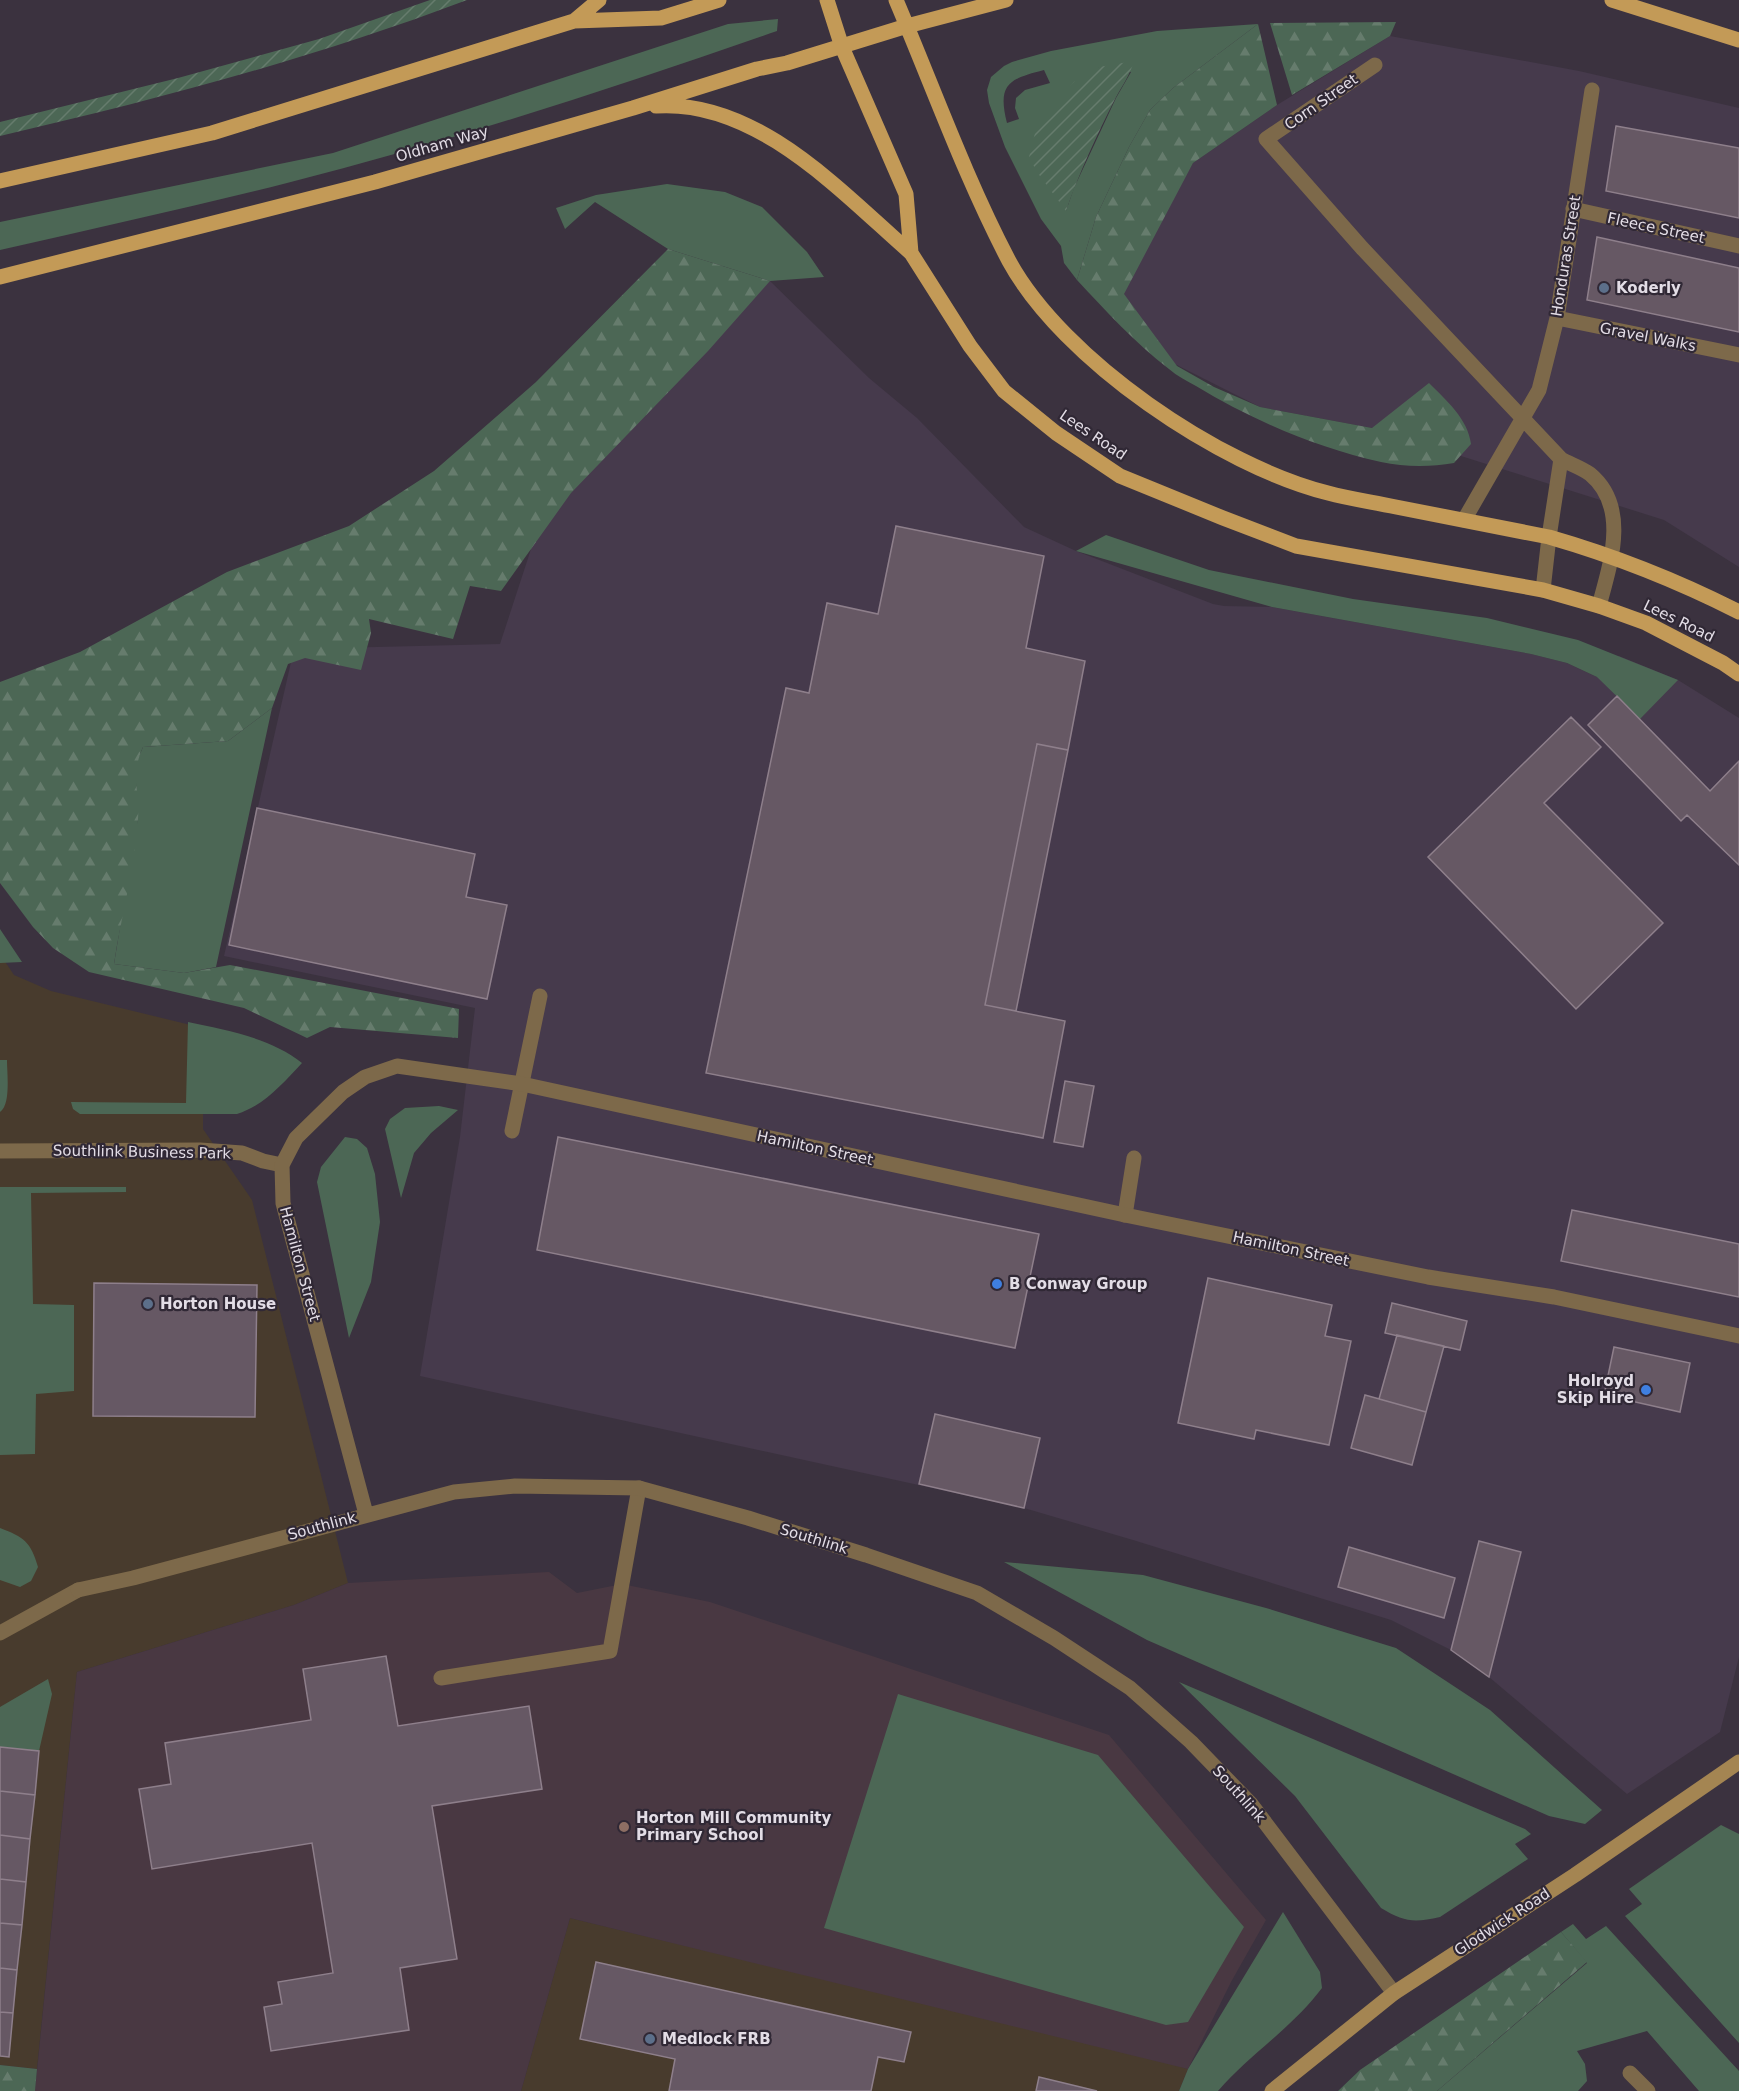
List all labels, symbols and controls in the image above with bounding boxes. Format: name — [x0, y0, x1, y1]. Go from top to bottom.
street label: Corn Street — [1281, 70, 1361, 134]
street label: Oldham Way — [394, 122, 491, 166]
street label: Honduras Street — [1548, 194, 1584, 318]
street label: Fleece Street — [1606, 209, 1706, 247]
place label: Koderly — [1616, 279, 1681, 297]
marker: Koderly — [1597, 281, 1611, 295]
street label: Gravel Walks — [1598, 319, 1698, 355]
street label: Lees Road — [1056, 406, 1130, 464]
street label: Lees Road — [1641, 596, 1717, 646]
street label: Hamilton Street — [755, 1127, 875, 1169]
street label: Southlink Business Park — [53, 1141, 232, 1163]
street label: Hamilton Street — [276, 1205, 324, 1324]
street label: Hamilton Street — [1231, 1228, 1351, 1270]
place label: B Conway Group — [1009, 1275, 1148, 1293]
marker: B Conway Group — [990, 1277, 1004, 1291]
place label: Horton House — [160, 1295, 276, 1313]
marker: Horton House — [141, 1297, 155, 1311]
place label: Holroyd Skip Hire — [1557, 1372, 1634, 1407]
marker: Holroyd Skip Hire — [1639, 1383, 1653, 1397]
street label: Southlink — [286, 1508, 358, 1544]
street label: Southlink — [778, 1520, 850, 1558]
street label: Southlink — [1209, 1762, 1269, 1826]
place label: Horton Mill Community Primary School — [636, 1809, 831, 1844]
marker: Horton Mill Community Primary School — [617, 1820, 631, 1834]
street label: Glodwick Road — [1451, 1884, 1553, 1960]
place label: Medlock FRB — [662, 2030, 771, 2048]
marker: Medlock FRB — [643, 2032, 657, 2046]

